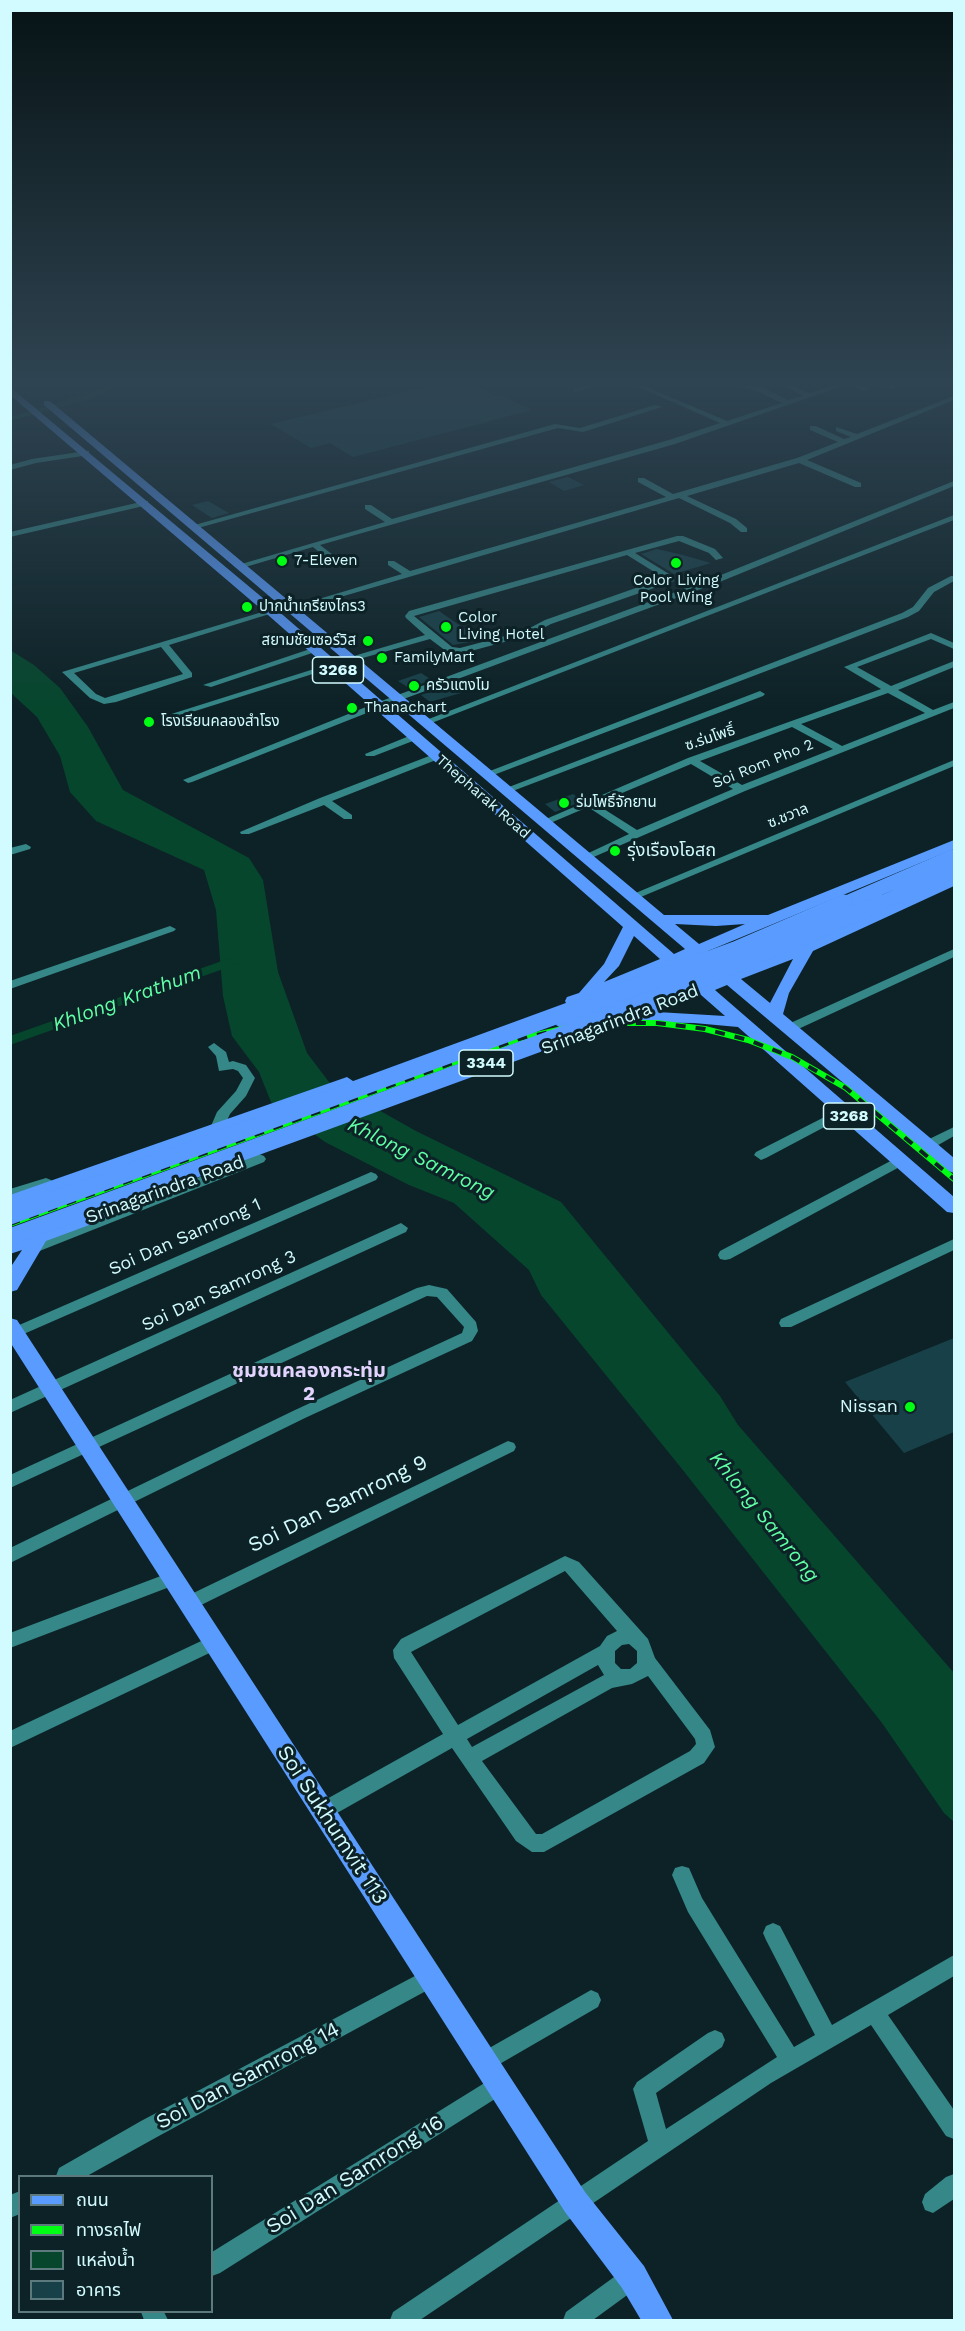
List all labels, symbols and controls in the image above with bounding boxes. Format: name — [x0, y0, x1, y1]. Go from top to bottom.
place label: 7-Eleven — [294, 552, 358, 570]
marker: 7-Eleven — [275, 554, 289, 568]
marker: Color Living Pool Wing — [669, 556, 683, 570]
place label: Color Living Pool Wing — [633, 572, 719, 607]
place label: ปากน้ำเกรียงไกร3 — [259, 598, 366, 616]
marker: ปากน้ำเกรียงไกร3 — [240, 600, 254, 614]
place label: Color Living Hotel — [458, 609, 544, 644]
marker: Color Living Hotel — [439, 620, 453, 634]
place label: สยามชัยเซอร์วิส — [262, 632, 356, 650]
marker: สยามชัยเซอร์วิส — [361, 634, 375, 648]
place label: FamilyMart — [394, 649, 474, 667]
marker: FamilyMart — [375, 651, 389, 665]
road number: 3268 — [312, 657, 364, 683]
place label: ครัวแตงโม — [426, 677, 490, 695]
marker: ครัวแตงโม — [407, 679, 421, 693]
place label: Thanachart — [364, 699, 446, 717]
marker: Thanachart — [345, 701, 359, 715]
place label: โรงเรียนคลองสำโรง — [161, 713, 279, 731]
marker: โรงเรียนคลองสำโรง — [142, 715, 156, 729]
street label: ซ.ร่มโพธิ์ — [683, 721, 737, 755]
street label: Soi Rom Pho 2 — [710, 736, 816, 792]
street label: Thepharak Road — [432, 751, 534, 843]
place label: ร่มโพธิ์จักยาน — [576, 794, 657, 812]
marker: ร่มโพธิ์จักยาน — [557, 796, 571, 810]
street label: ซ.ชวาล — [765, 800, 811, 832]
place label: รุ่งเรืองโอสถ — [627, 840, 716, 862]
marker: รุ่งเรืองโอสถ — [608, 844, 622, 858]
water label: Khlong Krathum — [49, 961, 205, 1037]
street label: Srinagarindra Road — [538, 980, 702, 1060]
road number: 3344 — [459, 1050, 513, 1076]
road number: 3268 — [824, 1103, 874, 1129]
water label: Khlong Samrong — [343, 1113, 499, 1205]
street label: Srinagarindra Road — [83, 1151, 247, 1229]
street label: Soi Dan Samrong 1 — [106, 1194, 264, 1280]
street label: Soi Dan Samrong 3 — [138, 1246, 300, 1336]
district label: ชุมชนคลองกระทุ่ม 2 — [232, 1359, 386, 1406]
place label: Nissan — [840, 1396, 898, 1418]
marker: Nissan — [903, 1400, 917, 1414]
water label: Khlong Samrong — [704, 1447, 824, 1587]
street label: Soi Dan Samrong 9 — [244, 1450, 432, 1558]
street label: Soi Sukhumvit 113 — [271, 1741, 393, 1909]
street label: Soi Dan Samrong 14 — [152, 2017, 344, 2135]
street label: Soi Dan Samrong 16 — [262, 2110, 448, 2240]
legend — [18, 2175, 213, 2313]
text: ถนน — [76, 2189, 109, 2210]
text: ทางรถไฟ — [76, 2219, 141, 2240]
text: แหล่งน้ำ — [76, 2249, 135, 2270]
text: อาคาร — [76, 2279, 121, 2300]

